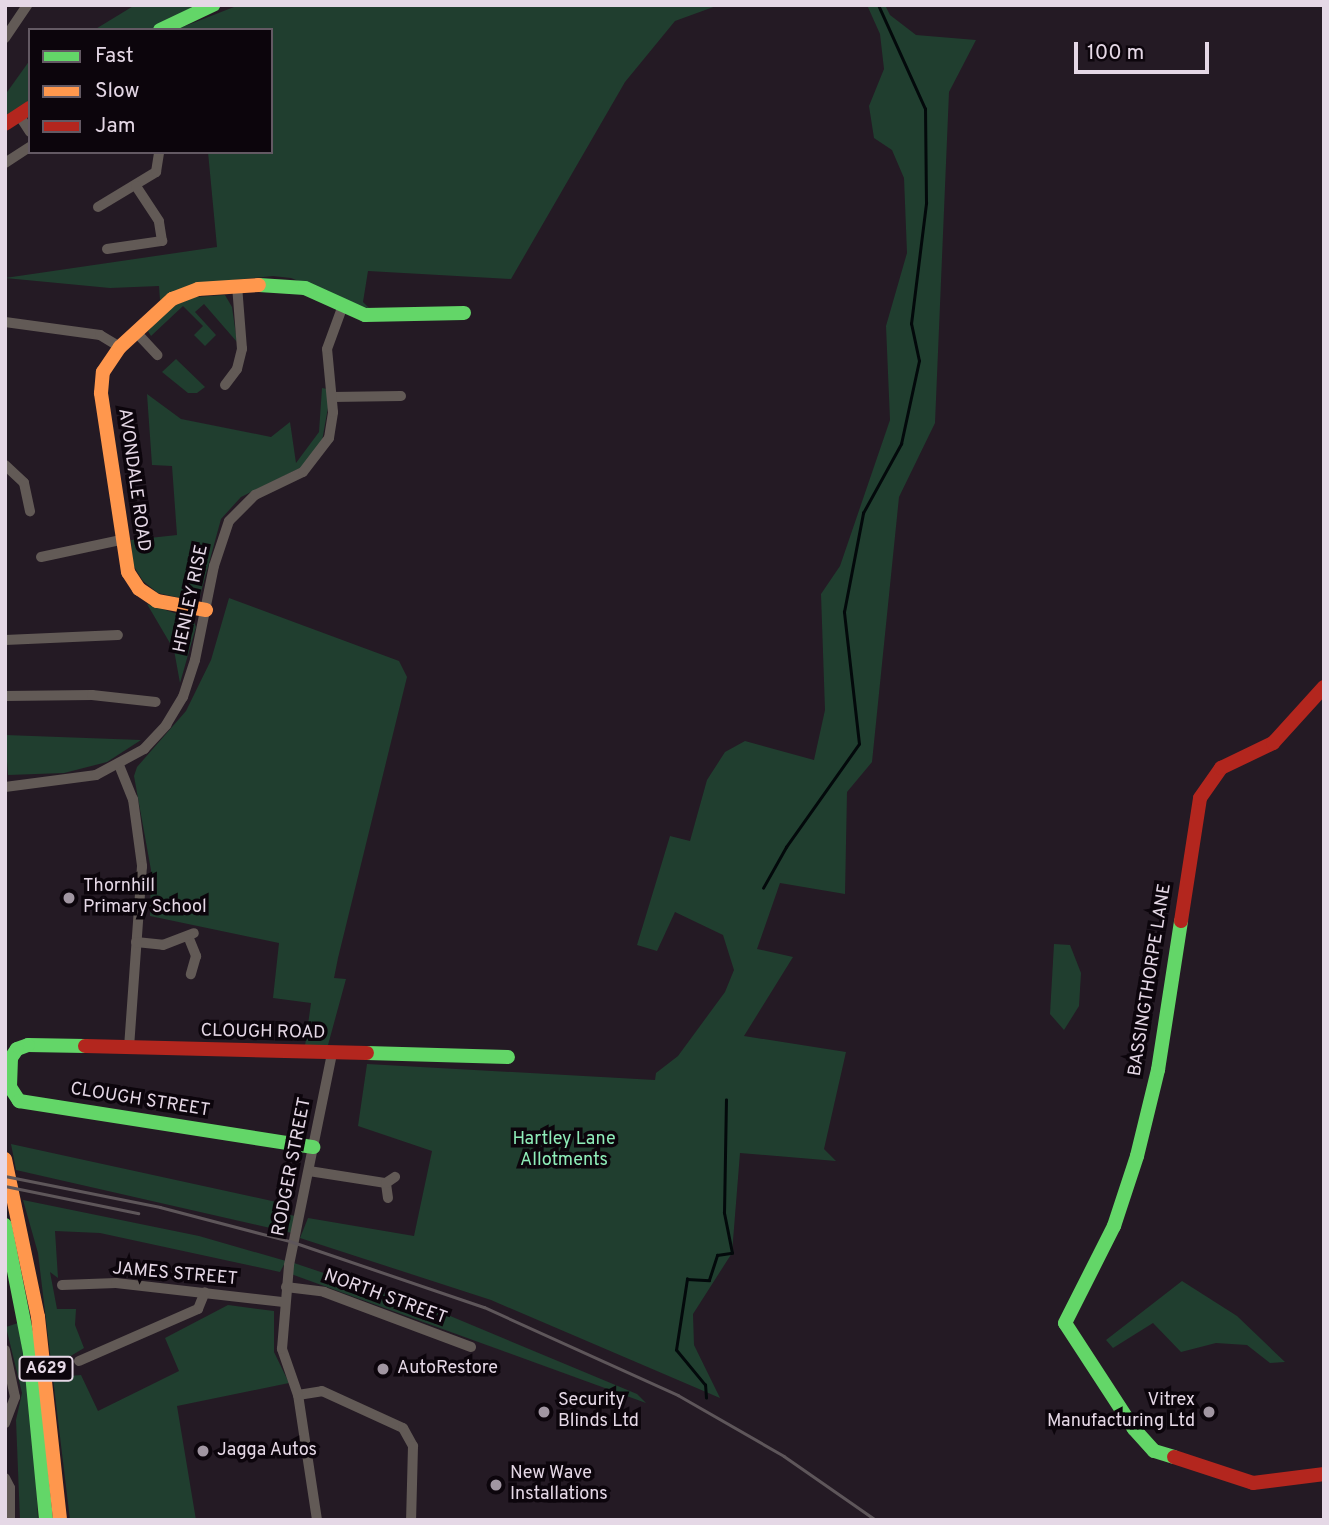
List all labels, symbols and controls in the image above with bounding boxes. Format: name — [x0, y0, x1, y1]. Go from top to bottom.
legend — [28, 28, 273, 154]
scale bar — [1077, 28, 1212, 72]
text: 100 m — [1087, 40, 1144, 67]
text: Fast — [95, 43, 134, 70]
text: Slow — [95, 78, 140, 105]
text: Jam — [95, 113, 136, 140]
street label: AVONDALE ROAD — [112, 407, 154, 553]
street label: HENLEY RISE — [170, 543, 214, 655]
place label: Thornhill Primary School — [83, 877, 207, 920]
street label: BASSINGTHORPE LANE — [1125, 882, 1177, 1078]
marker: Thornhill Primary School — [61, 890, 77, 906]
street label: CLOUGH ROAD — [200, 1021, 326, 1045]
street label: CLOUGH STREET — [69, 1079, 211, 1123]
street label: RODGER STREET — [269, 1096, 317, 1238]
park label: Hartley Lane Allotments — [512, 1130, 616, 1172]
street label: JAMES STREET — [111, 1259, 239, 1291]
street label: NORTH STREET — [321, 1266, 449, 1330]
road number: A629 — [18, 1357, 74, 1382]
place label: AutoRestore — [397, 1358, 498, 1380]
marker: AutoRestore — [375, 1361, 391, 1377]
place label: Security Blinds Ltd — [558, 1391, 639, 1434]
place label: Vitrex Manufacturing Ltd — [1047, 1391, 1195, 1434]
marker: Security Blinds Ltd — [536, 1404, 552, 1420]
marker: Vitrex Manufacturing Ltd — [1201, 1404, 1217, 1420]
place label: Jagga Autos — [217, 1440, 318, 1462]
marker: Jagga Autos — [195, 1443, 211, 1459]
place label: New Wave Installations — [510, 1464, 608, 1506]
marker: New Wave Installations — [488, 1477, 504, 1493]

